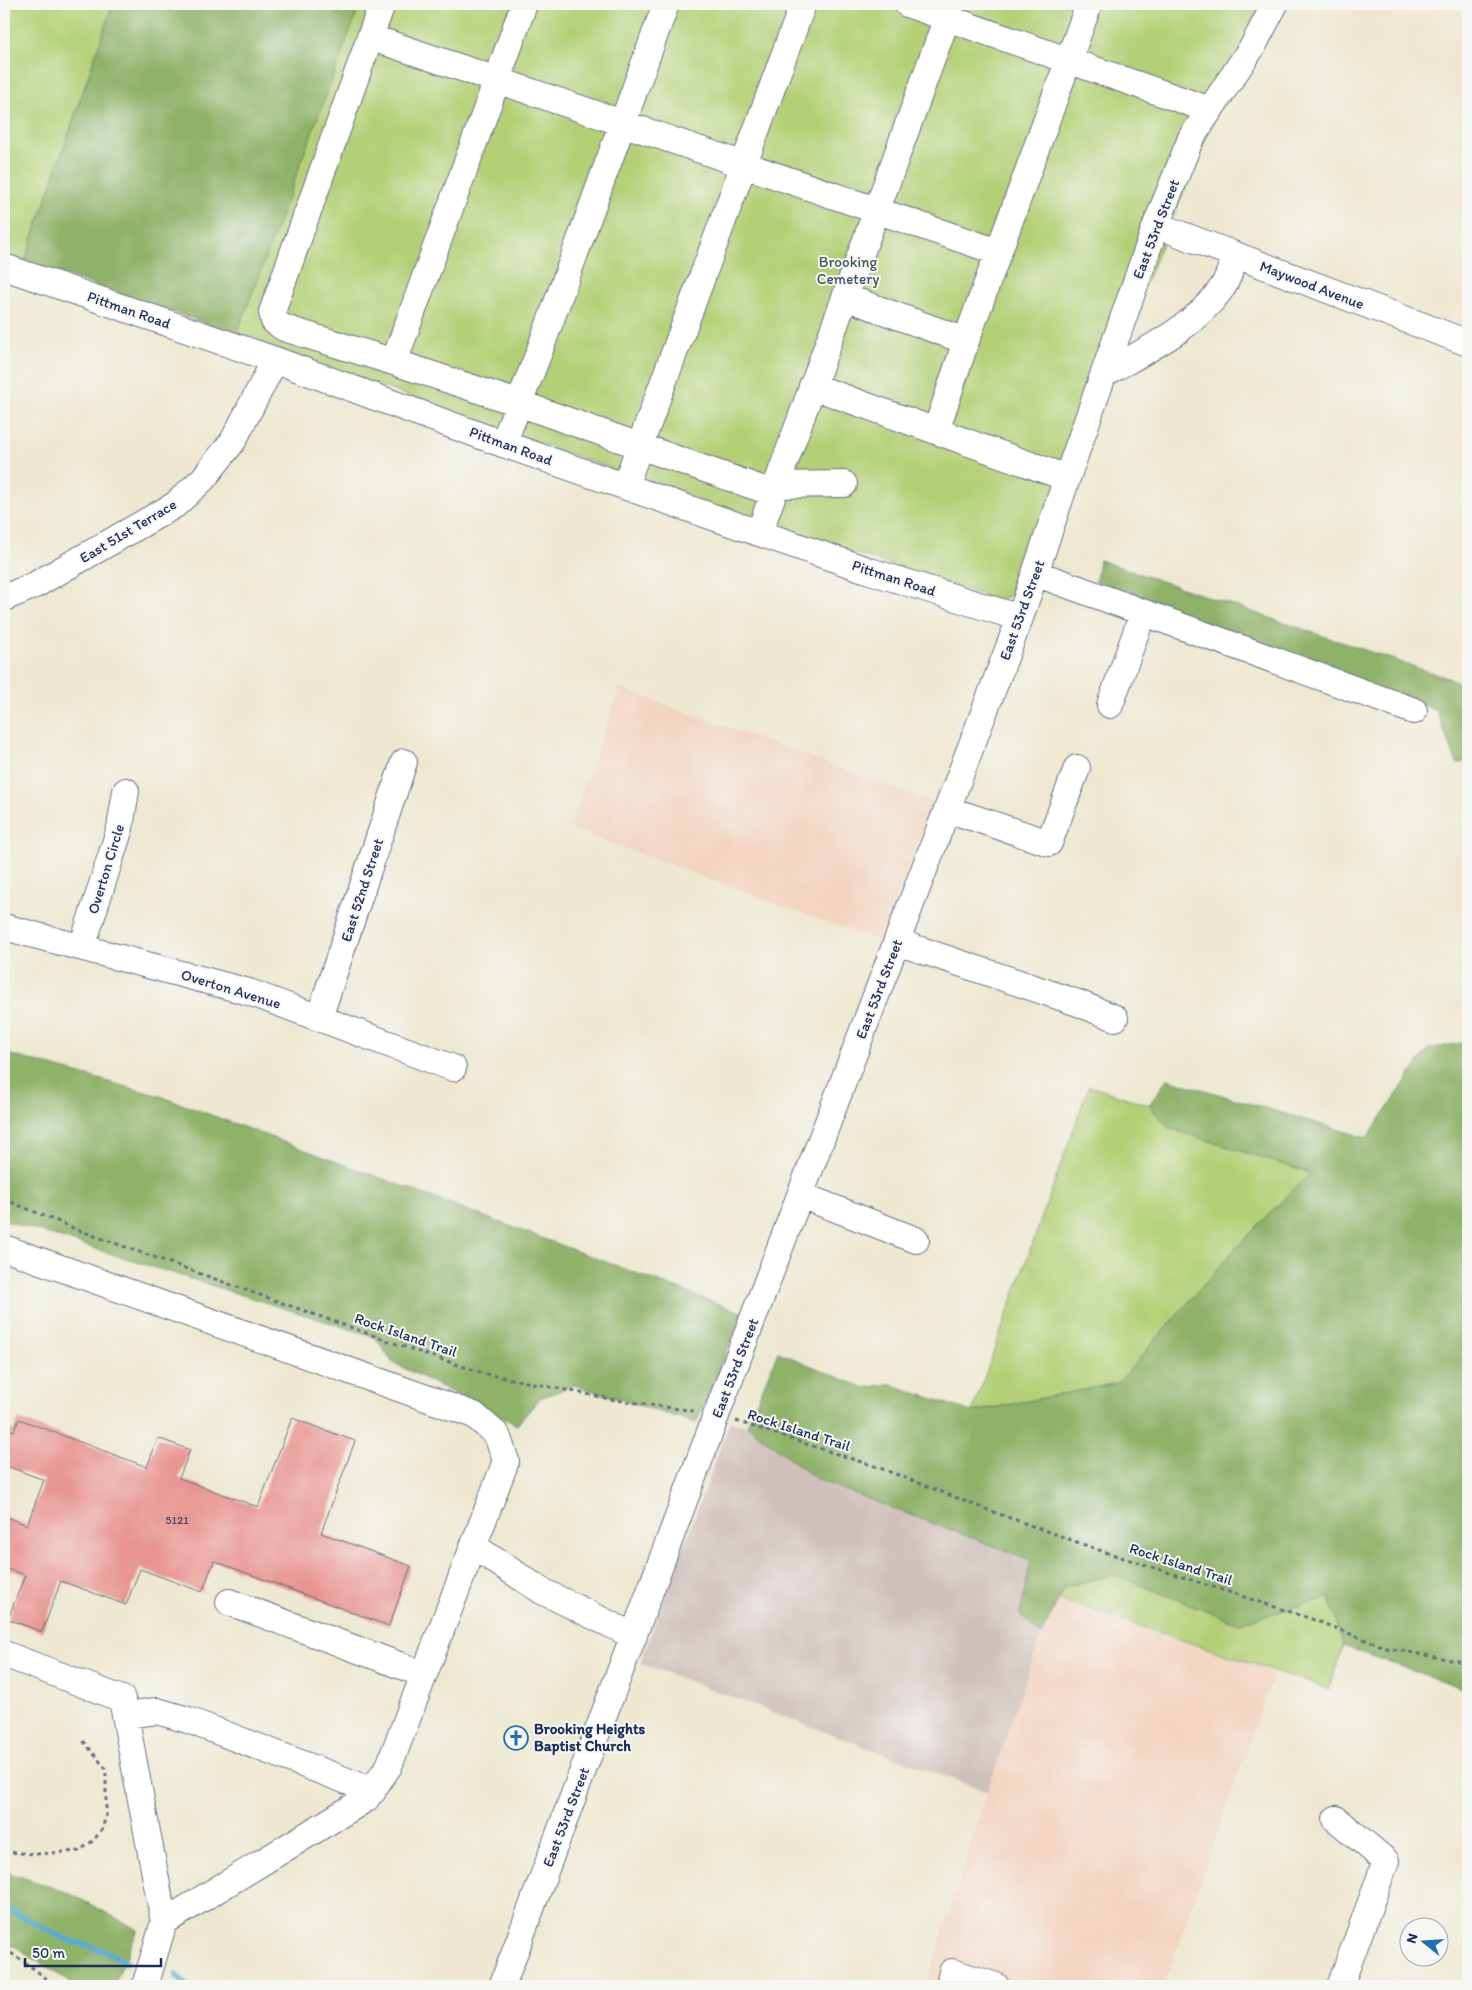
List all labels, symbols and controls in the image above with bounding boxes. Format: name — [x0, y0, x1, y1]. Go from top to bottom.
street label: East 53rd Street — [1129, 176, 1183, 281]
park label: Brooking Cemetery — [817, 253, 879, 288]
street label: Maywood Avenue — [1257, 257, 1367, 313]
street label: Pittman Road — [85, 287, 173, 333]
street label: Pittman Road — [467, 423, 555, 469]
street label: East 51st Terrace — [76, 495, 180, 567]
street label: Pittman Road — [850, 556, 938, 600]
street label: East 53rd Street — [996, 557, 1049, 663]
street label: Overton Circle — [84, 822, 128, 916]
street label: East 52nd Street — [337, 836, 387, 944]
street label: East 53rd Street — [852, 936, 906, 1041]
street label: Overton Avenue — [179, 965, 283, 1013]
street label: Rock Island Trail — [352, 1309, 460, 1361]
street label: East 53rd Street — [708, 1315, 762, 1420]
street label: Rock Island Trail — [745, 1405, 854, 1455]
house number: 5121 — [165, 1513, 189, 1527]
street label: Rock Island Trail — [1127, 1539, 1236, 1589]
place label: Brooking Heights Baptist Church — [534, 1720, 646, 1756]
church icon: Brooking Heights Baptist Church — [503, 1725, 529, 1751]
street label: East 53rd Street — [539, 1764, 593, 1869]
north arrow — [1400, 1918, 1450, 1968]
text: N — [1403, 1931, 1422, 1945]
scale bar — [25, 1935, 161, 1967]
text: 50 m — [32, 1944, 65, 1962]

